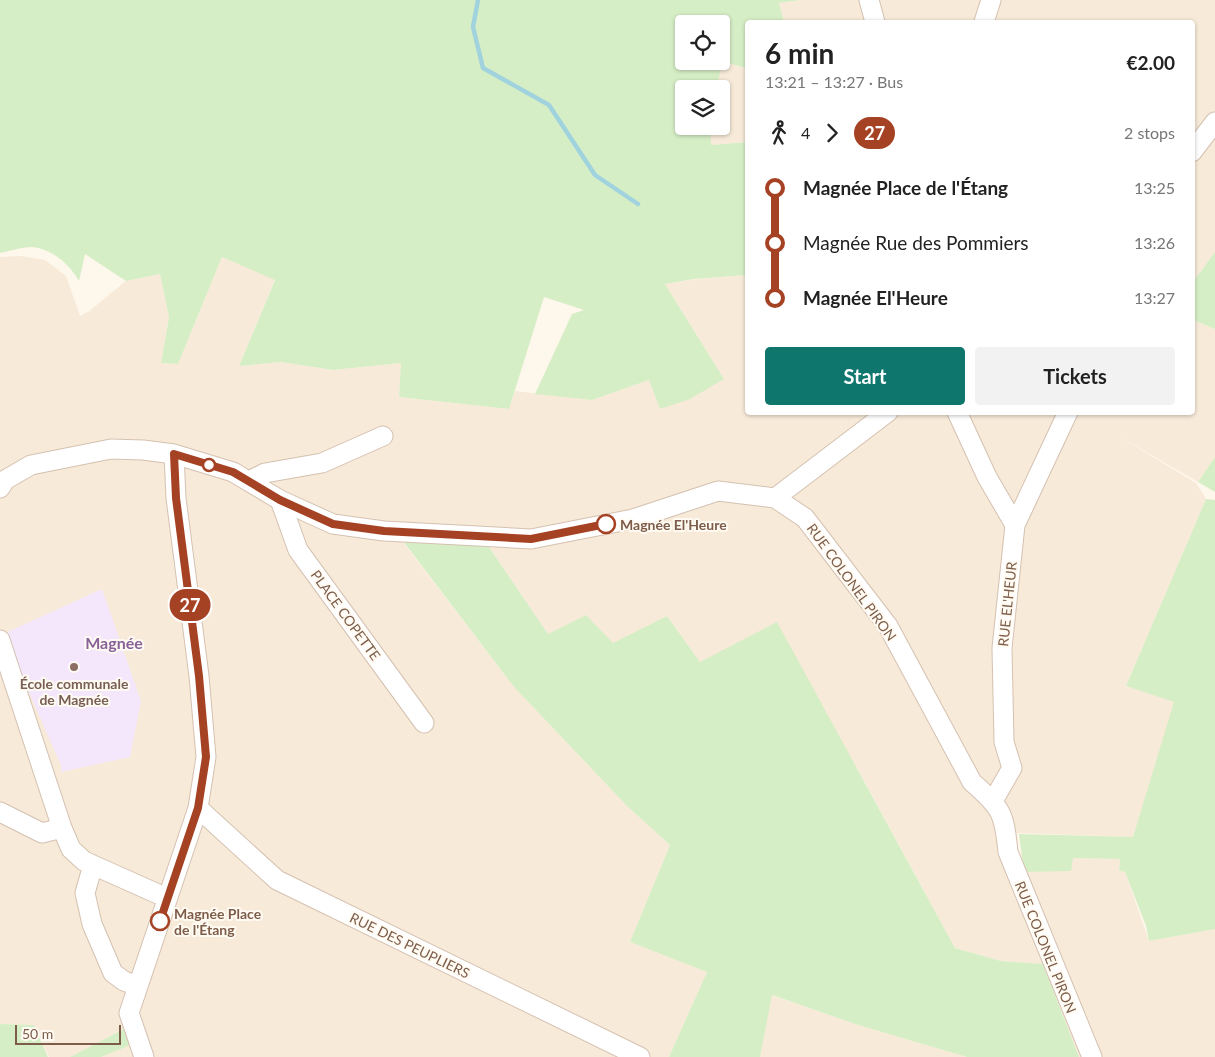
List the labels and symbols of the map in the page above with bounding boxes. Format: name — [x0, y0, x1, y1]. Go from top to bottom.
unlabelled marker — [202, 458, 216, 472]
marker: Magnée El'Heure — [596, 514, 616, 534]
place label: Magnée El'Heure — [620, 516, 727, 533]
street label: RUE COLONEL PIRON — [804, 520, 900, 644]
street label: RUE EL'HEUR — [994, 560, 1020, 647]
street label: PLACE COPETTE — [308, 567, 384, 663]
line badge: 27 — [168, 589, 212, 621]
district label: Magnée — [85, 633, 143, 652]
marker: École communale de Magnée — [68, 661, 80, 673]
place label: École communale de Magnée — [20, 675, 129, 708]
street label: RUE COLONEL PIRON — [1012, 878, 1080, 1016]
place label: Magnée Place de l'Étang — [174, 905, 262, 938]
street label: RUE DES PEUPLIERS — [347, 909, 473, 981]
marker: Magnée Place de l'Étang — [150, 911, 170, 931]
scale bar — [15, 1022, 121, 1045]

